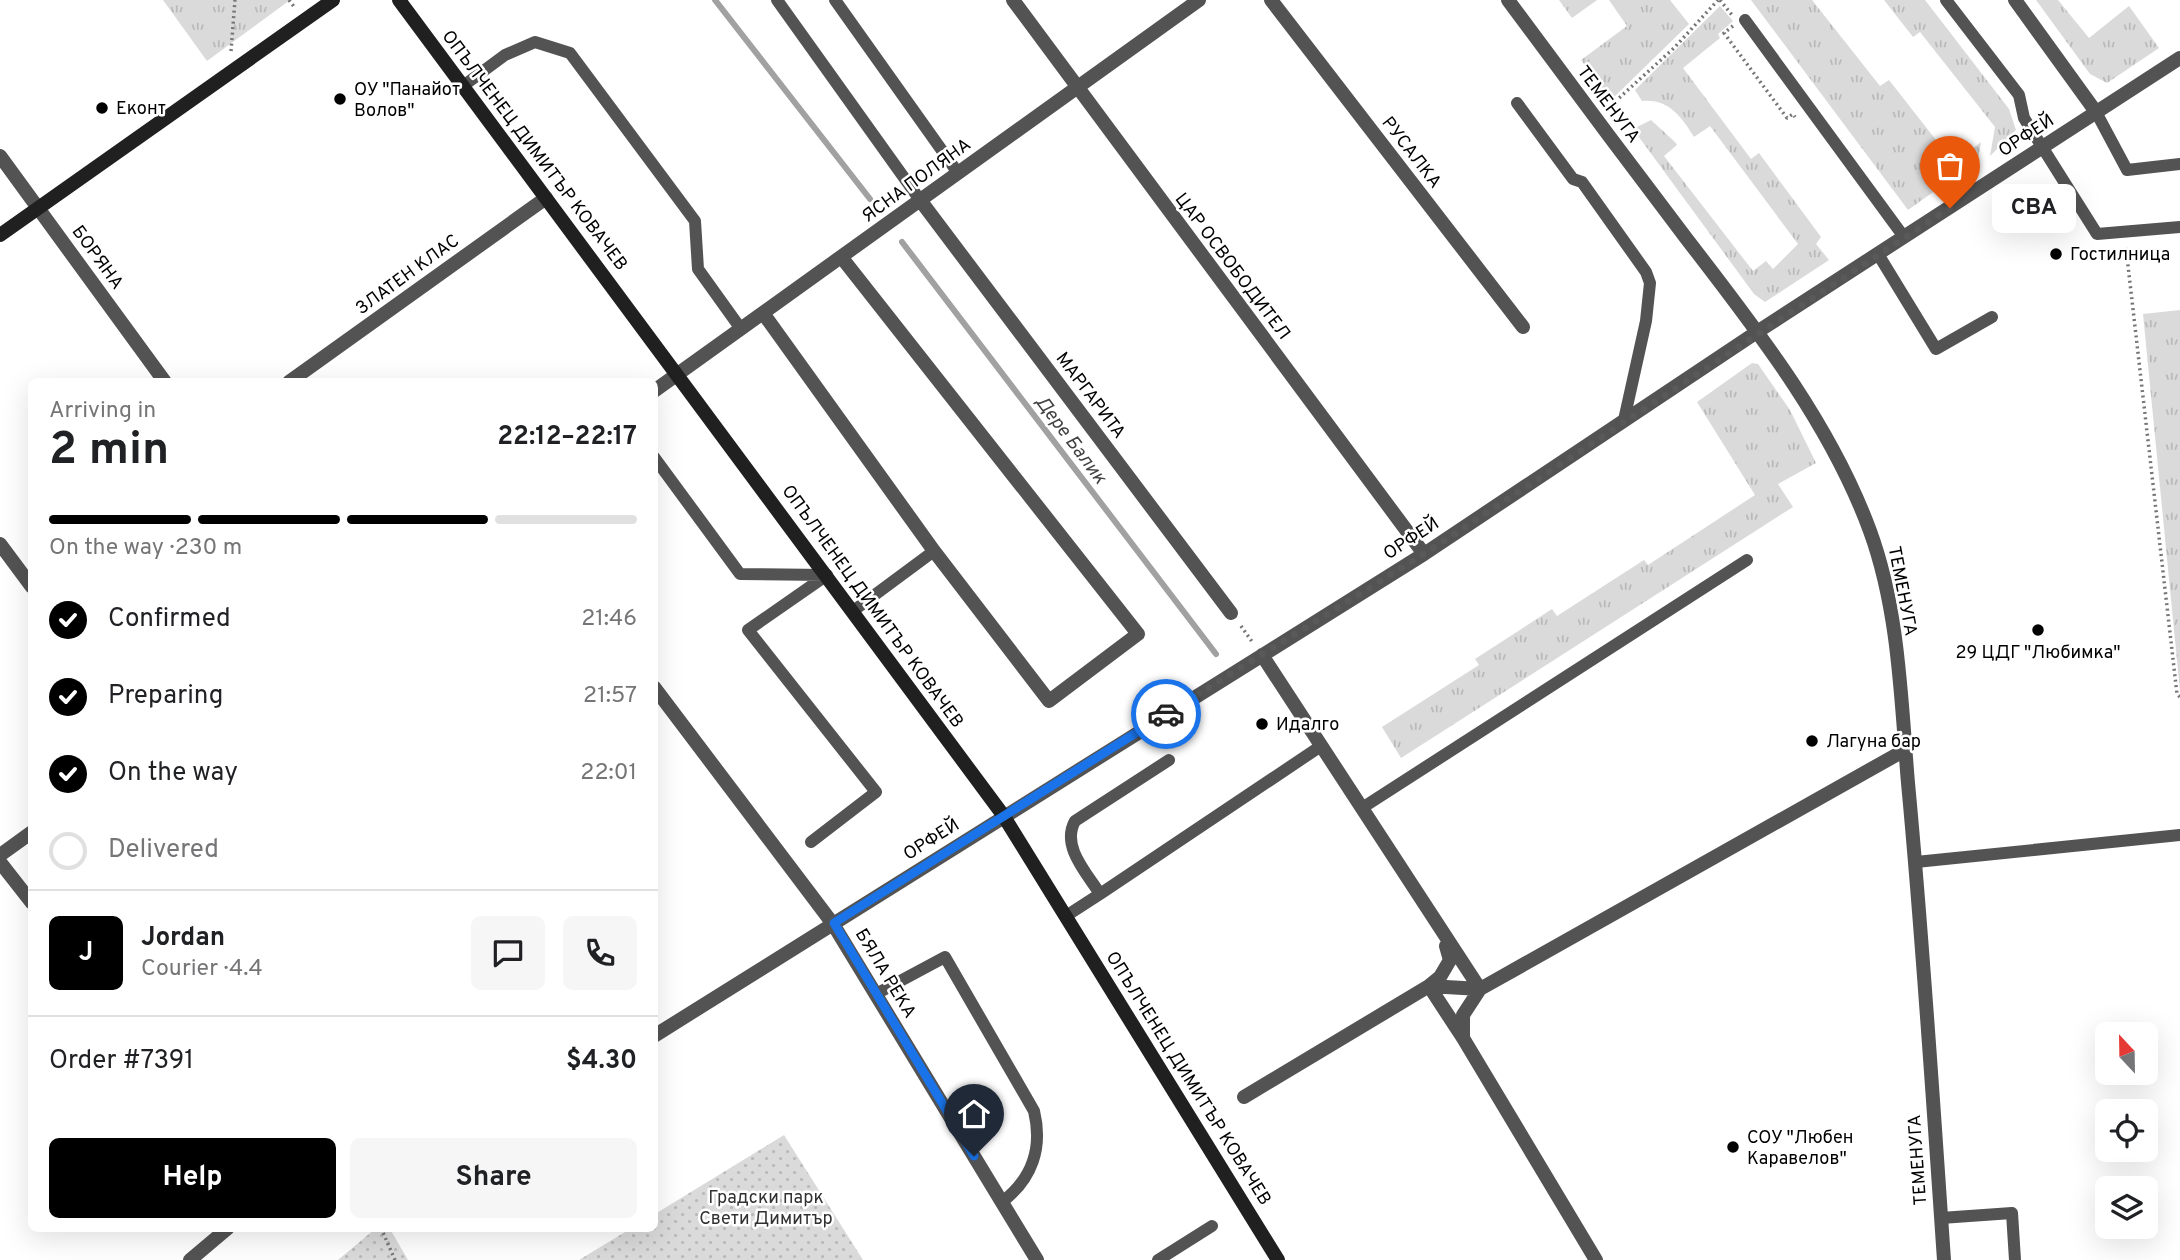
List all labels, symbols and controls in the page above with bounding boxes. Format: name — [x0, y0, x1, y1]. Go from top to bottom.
street label: ОПЪЛЧЕНЕЦ ДИМИТЪР КОВАЧЕВ — [436, 26, 632, 276]
street label: ТЕМЕНУГА — [1571, 62, 1644, 148]
place label: ОУ "Панайот Волов" — [354, 79, 460, 123]
marker: ОУ "Панайот Волов" — [332, 91, 348, 107]
place label: Еконт — [116, 98, 166, 121]
marker: Еконт — [94, 100, 110, 116]
street label: ОРФЕЙ — [1993, 108, 2059, 163]
street label: РУСАЛКА — [1376, 113, 1446, 193]
street label: ЯСНА ПОЛЯНА — [858, 134, 976, 229]
pin — [1920, 136, 1980, 208]
icon: bag — [1931, 147, 1969, 185]
callout: CBA — [1992, 184, 2076, 232]
street label: ЦАР ОСВОБОДИТЕЛ — [1169, 189, 1295, 345]
text: CBA — [2011, 194, 2057, 223]
street label: БОРЯНА — [66, 221, 128, 294]
street label: ЗЛАТЕН КЛАС — [352, 230, 464, 321]
place label: Гостилница — [2070, 244, 2170, 267]
marker: Гостилница — [2048, 246, 2064, 262]
street label: МАРГАРИТА — [1050, 348, 1130, 444]
water label: Дере Балик — [1029, 391, 1112, 490]
text: Arriving in — [49, 397, 156, 426]
text: 22:12–22:17 — [497, 421, 637, 454]
text: 2 min — [49, 422, 169, 481]
street label: ОПЪЛЧЕНЕЦ ДИМИТЪР КОВАЧЕВ — [776, 481, 968, 733]
street label: ОРФЕЙ — [1378, 511, 1444, 566]
text: On the way · 230 m — [49, 534, 242, 563]
street label: ТЕМЕНУГА — [1882, 544, 1921, 638]
icon: check — [49, 601, 87, 639]
text: Confirmed — [108, 603, 231, 636]
text: 21:46 — [581, 605, 637, 634]
marker: 29 ЦДГ "Любимка" — [2030, 622, 2046, 638]
place label: 29 ЦДГ "Любимка" — [1956, 642, 2120, 665]
icon: check — [49, 678, 87, 716]
courier — [1131, 679, 1201, 749]
text: Preparing — [108, 680, 223, 713]
text: 21:57 — [583, 682, 637, 711]
icon: car — [1147, 695, 1185, 733]
place label: Идалго — [1276, 714, 1339, 737]
marker: Идалго — [1254, 716, 1270, 732]
place label: Лагуна бар — [1826, 731, 1921, 754]
marker: Лагуна бар — [1804, 733, 1820, 749]
icon: check — [49, 755, 87, 793]
text: On the way — [108, 757, 238, 790]
text: 22:01 — [580, 759, 637, 788]
street label: ОРФЕЙ — [898, 812, 964, 866]
text: Delivered — [108, 834, 219, 867]
button: chat — [471, 916, 545, 990]
button: phone — [563, 916, 637, 990]
text: Jordan — [141, 922, 225, 955]
street label: БЯЛА РЕКА — [849, 925, 920, 1023]
text: J — [79, 937, 93, 970]
street label: ОПЪЛЧЕНЕЦ ДИМИТЪР КОВАЧЕВ — [1100, 948, 1276, 1210]
text: Courier · 4.4 — [141, 955, 263, 984]
north arrow — [2095, 1022, 2158, 1085]
map controls — [2095, 1022, 2158, 1239]
text: Order #7391 — [49, 1045, 194, 1078]
text: $4.30 — [566, 1045, 637, 1078]
pin — [944, 1084, 1004, 1156]
icon: home — [955, 1095, 993, 1133]
button: locate — [2095, 1099, 2158, 1162]
street label: ТЕМЕНУГА — [1904, 1114, 1933, 1206]
place label: СОУ "Любен Каравелов" — [1747, 1127, 1853, 1171]
button: Help — [49, 1138, 336, 1218]
button: Share — [350, 1138, 637, 1218]
marker: СОУ "Любен Каравелов" — [1725, 1139, 1741, 1155]
button: layers — [2095, 1176, 2158, 1239]
park label: Градски парк Свети Димитър — [699, 1187, 833, 1231]

